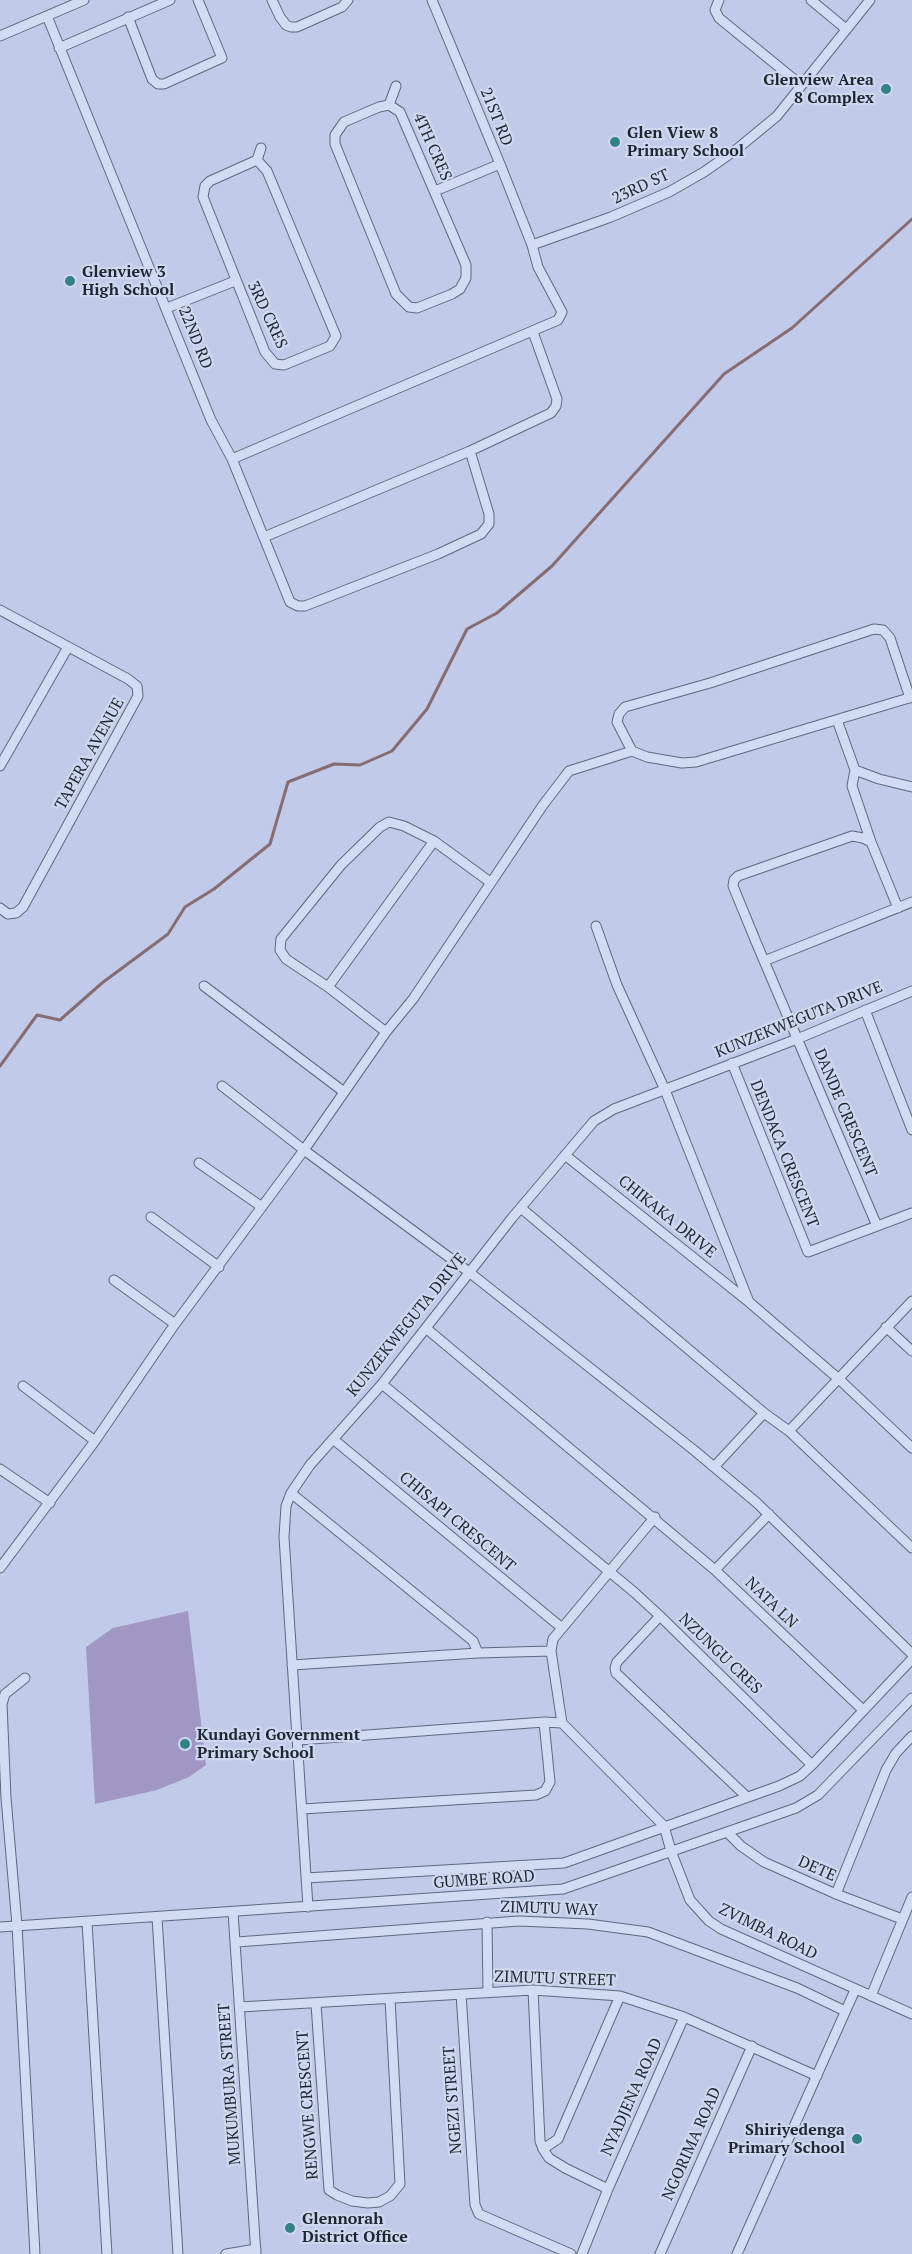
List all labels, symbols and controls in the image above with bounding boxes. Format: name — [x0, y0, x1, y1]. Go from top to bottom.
place label: Glenview Area 8 Complex — [763, 70, 874, 108]
marker: Glenview Area 8 Complex — [879, 82, 893, 96]
street label: 21ST RD — [476, 85, 516, 149]
street label: 4TH CRES — [409, 110, 455, 184]
place label: Glen View 8 Primary School — [627, 123, 744, 161]
marker: Glen View 8 Primary School — [608, 135, 622, 149]
street label: 23RD ST — [609, 165, 673, 209]
place label: Glenview 3 High School — [82, 262, 174, 300]
marker: Glenview 3 High School — [63, 274, 77, 288]
street label: 3RD CRES — [243, 278, 291, 352]
street label: 22ND RD — [174, 304, 216, 372]
street label: TAPERA AVENUE — [51, 695, 129, 813]
street label: KUNZEKWEGUTA DRIVE — [712, 978, 886, 1062]
street label: DANDE CRESCENT — [809, 1046, 881, 1180]
street label: DENDACA CRESCENT — [746, 1078, 822, 1230]
street label: CHIKAKA DRIVE — [614, 1172, 720, 1262]
street label: KUNZEKWEGUTA DRIVE — [343, 1249, 471, 1401]
street label: CHISAPI CRESCENT — [395, 1468, 519, 1576]
street label: NATA LN — [741, 1573, 801, 1633]
street label: NZUNGU CRES — [674, 1610, 766, 1698]
place label: Kundayi Government Primary School — [197, 1725, 360, 1763]
marker: Kundayi Government Primary School — [178, 1737, 192, 1751]
street label: DETE — [795, 1852, 839, 1886]
street label: GUMBE ROAD — [433, 1867, 535, 1893]
street label: ZIMUTU WAY — [500, 1898, 598, 1920]
street label: ZVIMBA ROAD — [716, 1900, 820, 1964]
street label: ZIMUTU STREET — [494, 1967, 616, 1991]
street label: MUKUMBURA STREET — [215, 2002, 245, 2166]
street label: RENGWE CRESCENT — [293, 2030, 323, 2180]
street label: NYADJENA ROAD — [597, 2035, 667, 2159]
street label: NGEZI STREET — [440, 2045, 466, 2155]
street label: NGORIMA ROAD — [658, 2084, 726, 2204]
place label: Shiriyedenga Primary School — [728, 2120, 845, 2158]
marker: Shiriyedenga Primary School — [850, 2132, 864, 2146]
place label: Glennorah District Office — [302, 2209, 408, 2247]
marker: Glennorah District Office — [283, 2221, 297, 2235]

